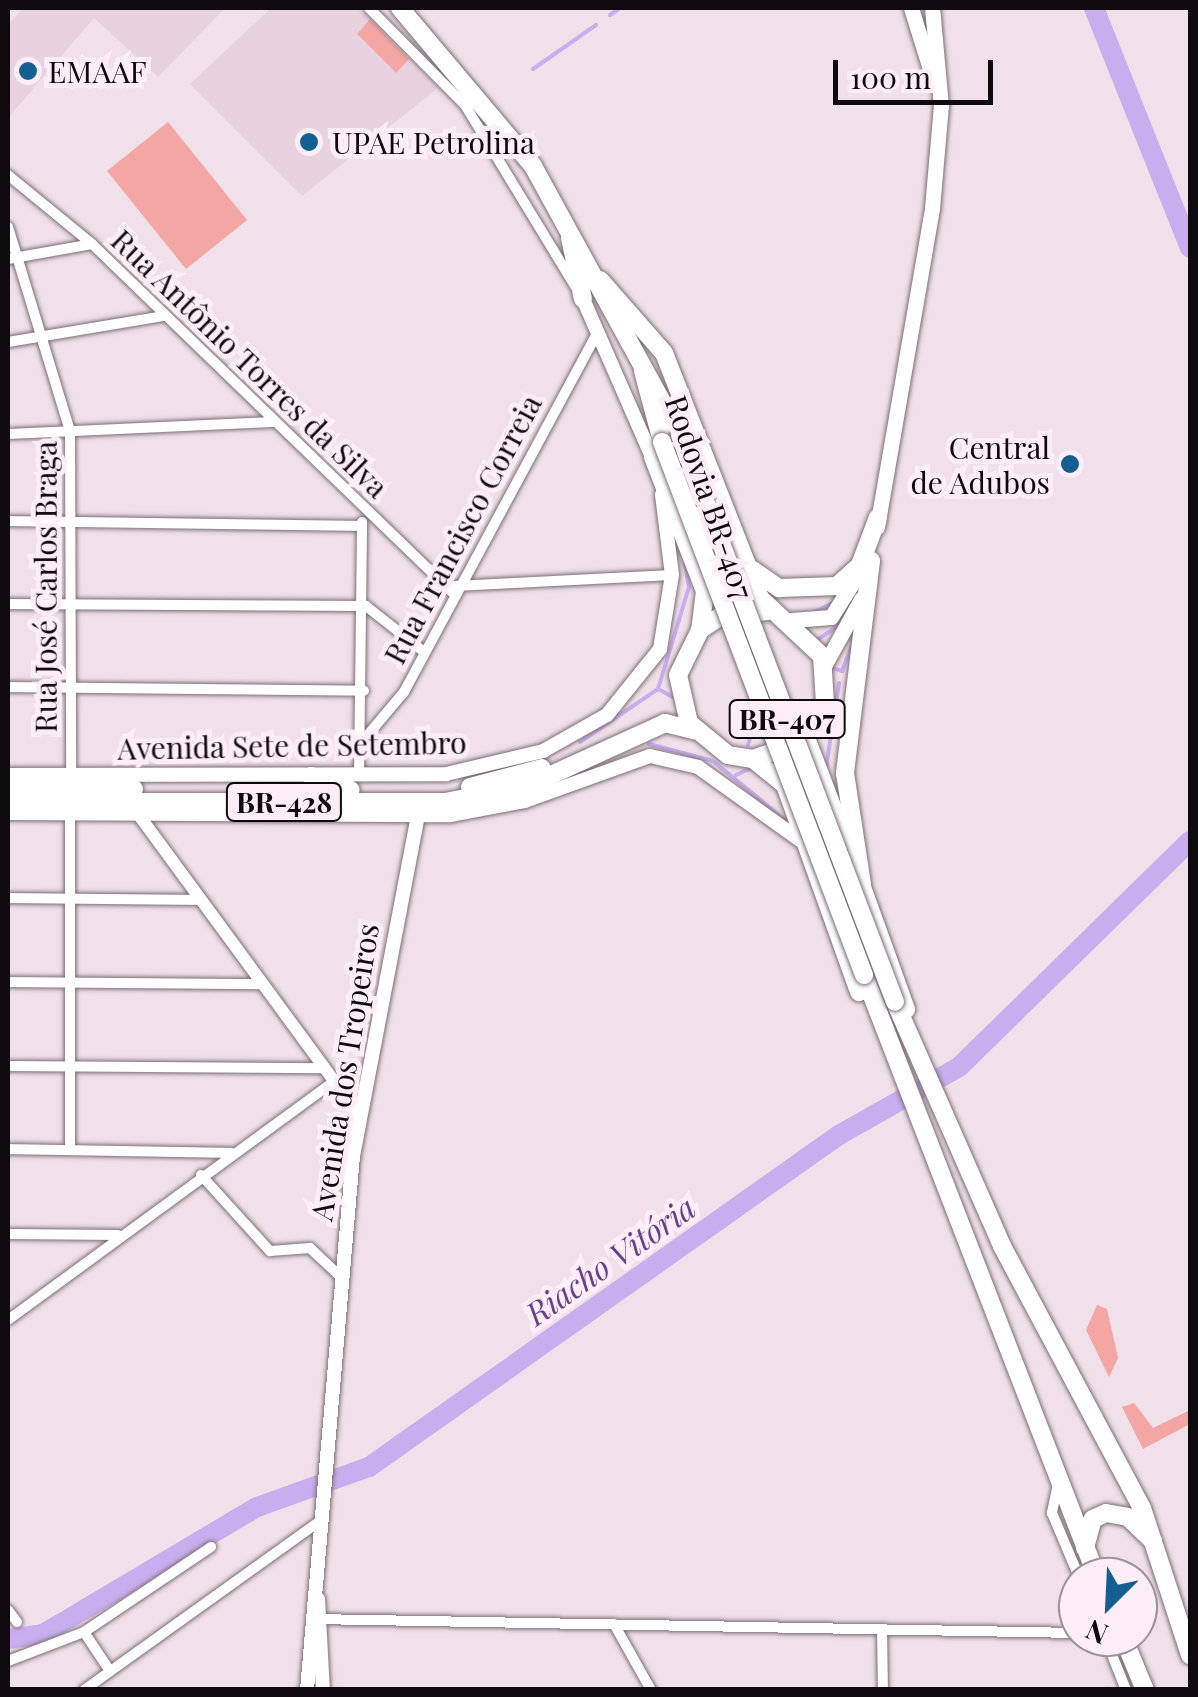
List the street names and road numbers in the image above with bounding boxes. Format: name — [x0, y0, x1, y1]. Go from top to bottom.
street label: Rua Antônio Torres da Silva — [104, 221, 396, 505]
street label: Rua Francisco Correia — [376, 388, 548, 670]
street label: Rodovia BR-407 — [658, 390, 762, 604]
street label: Rua José Carlos Braga — [27, 441, 63, 733]
road number: BR-407 — [727, 696, 847, 742]
street label: Avenida Sete de Setembro — [117, 724, 467, 766]
road number: BR-428 — [224, 779, 344, 825]
street label: Avenida dos Tropeiros — [303, 920, 385, 1224]

